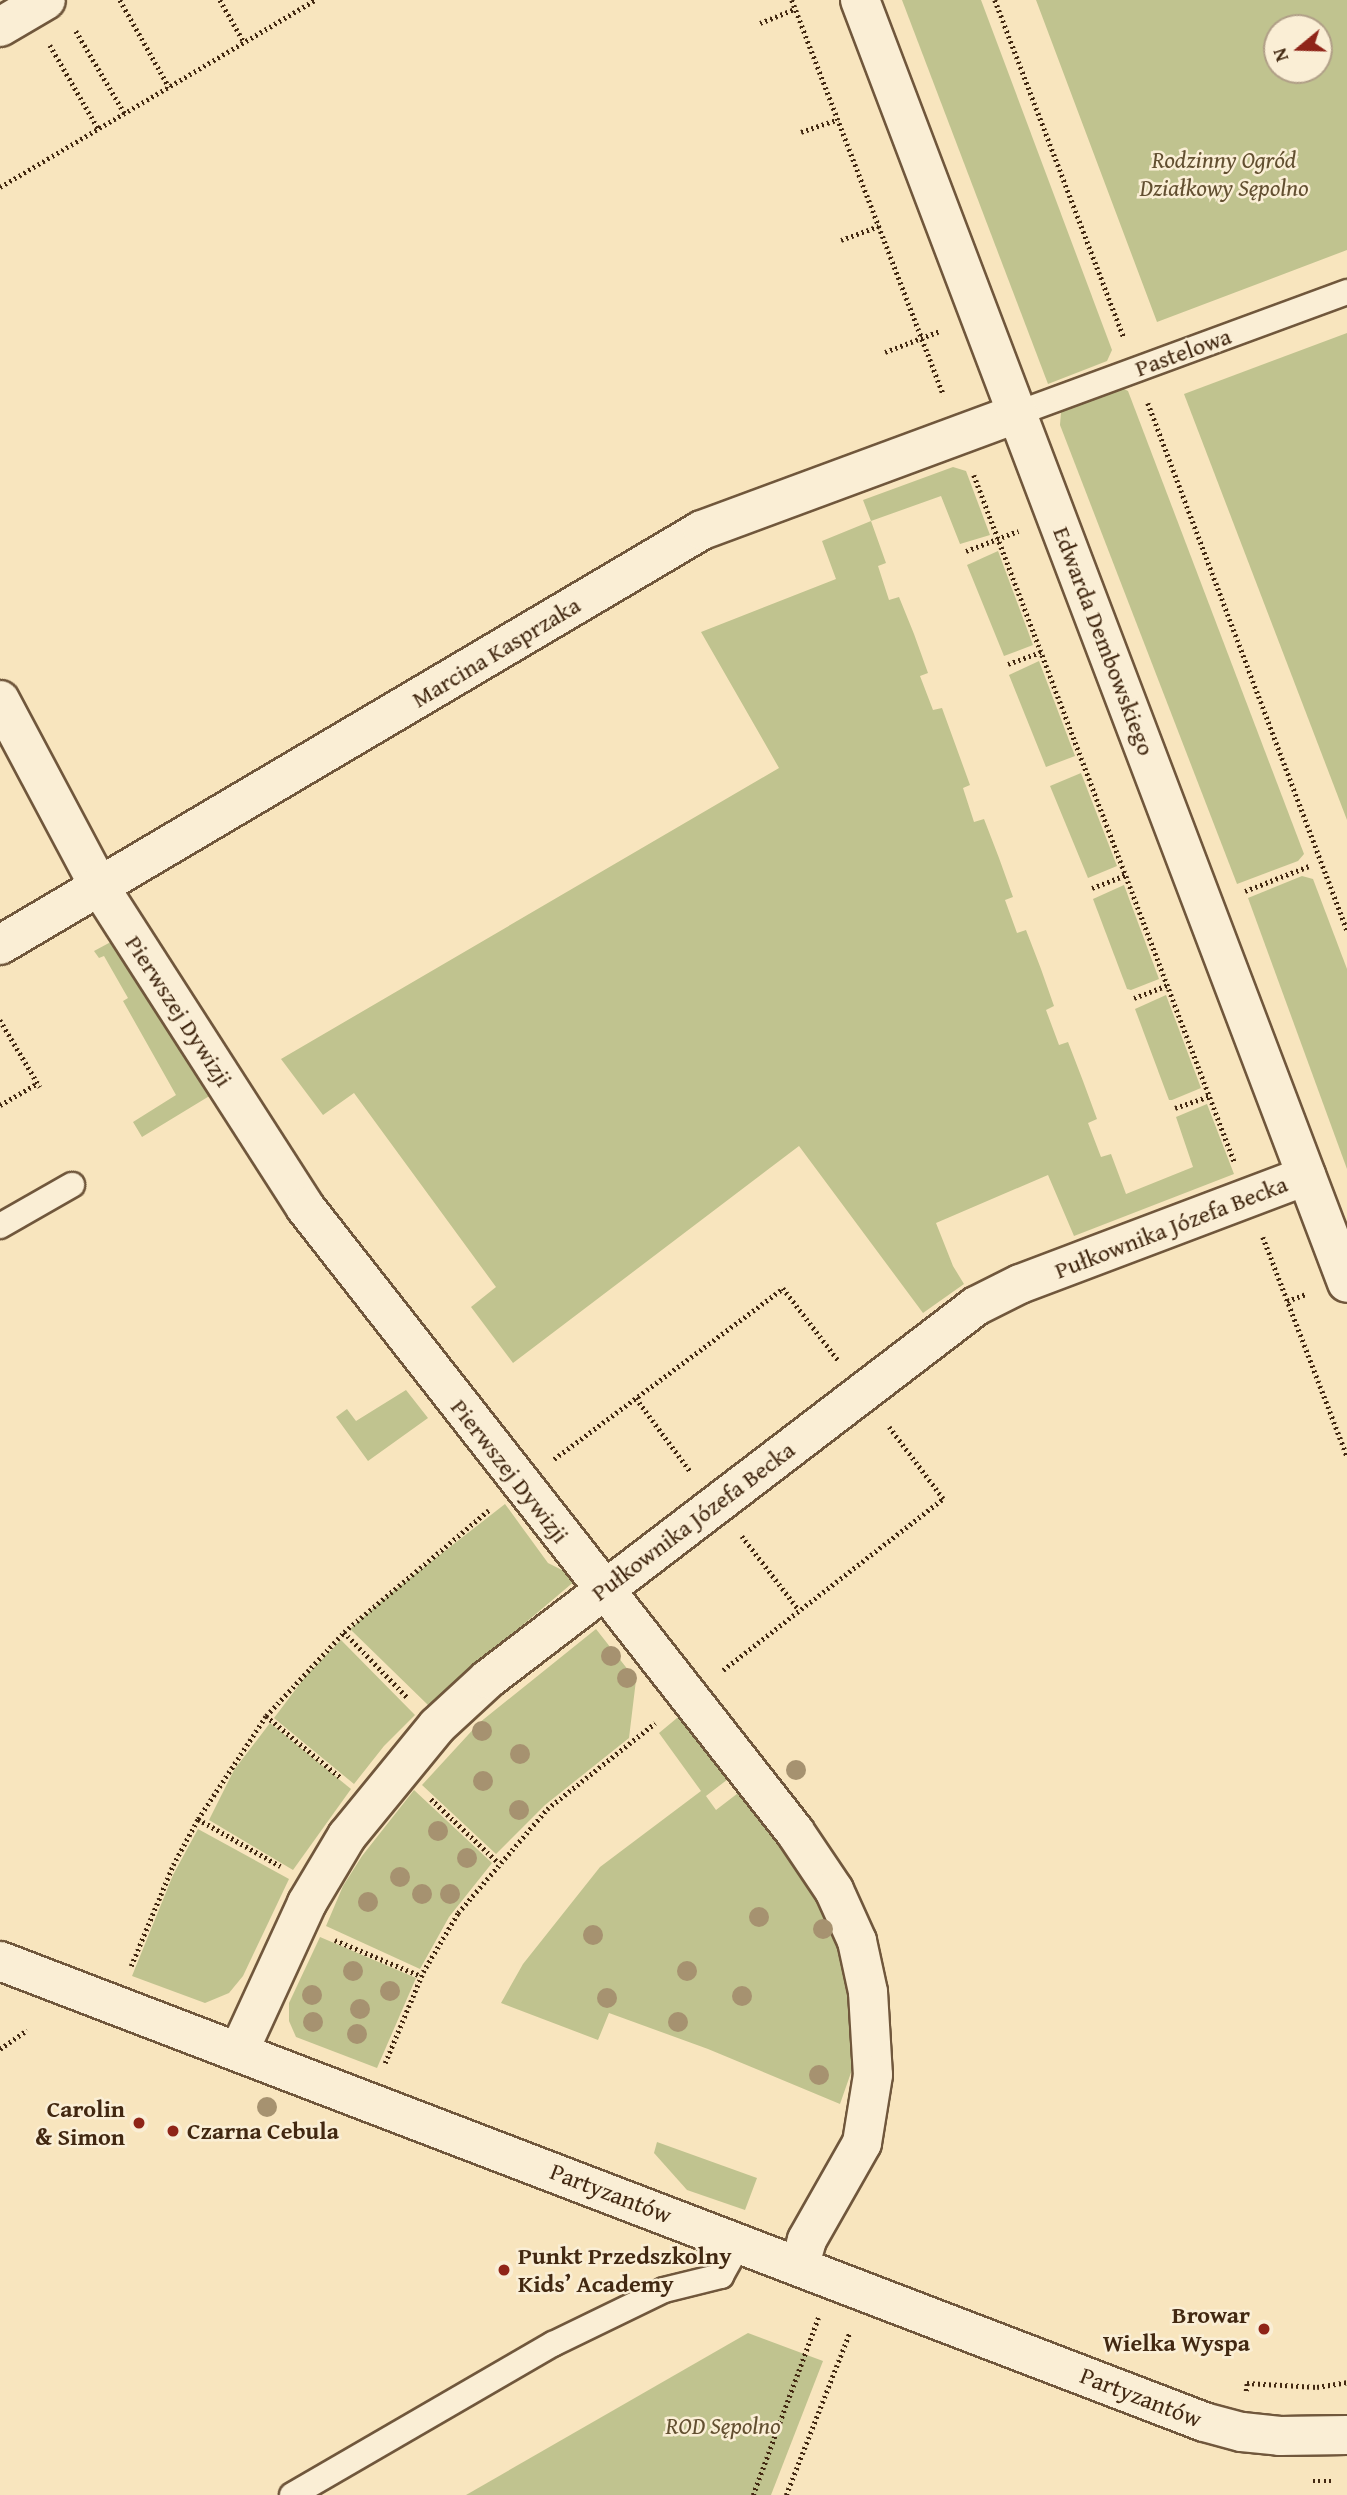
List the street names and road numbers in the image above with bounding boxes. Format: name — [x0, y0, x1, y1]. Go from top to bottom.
street label: Pastelowa — [1131, 321, 1235, 383]
street label: Edwarda Dembowskiego — [1047, 523, 1161, 759]
street label: Marcina Kasprzaka — [407, 590, 585, 714]
street label: Pierwszej Dywizji — [119, 930, 239, 1092]
street label: Pułkownika Józefa Becka — [1050, 1169, 1292, 1285]
street label: Pierwszej Dywizji — [445, 1393, 575, 1549]
street label: Pułkownika Józefa Becka — [586, 1435, 800, 1607]
street label: Partyzantów — [546, 2157, 676, 2229]
street label: Partyzantów — [1076, 2361, 1206, 2433]

